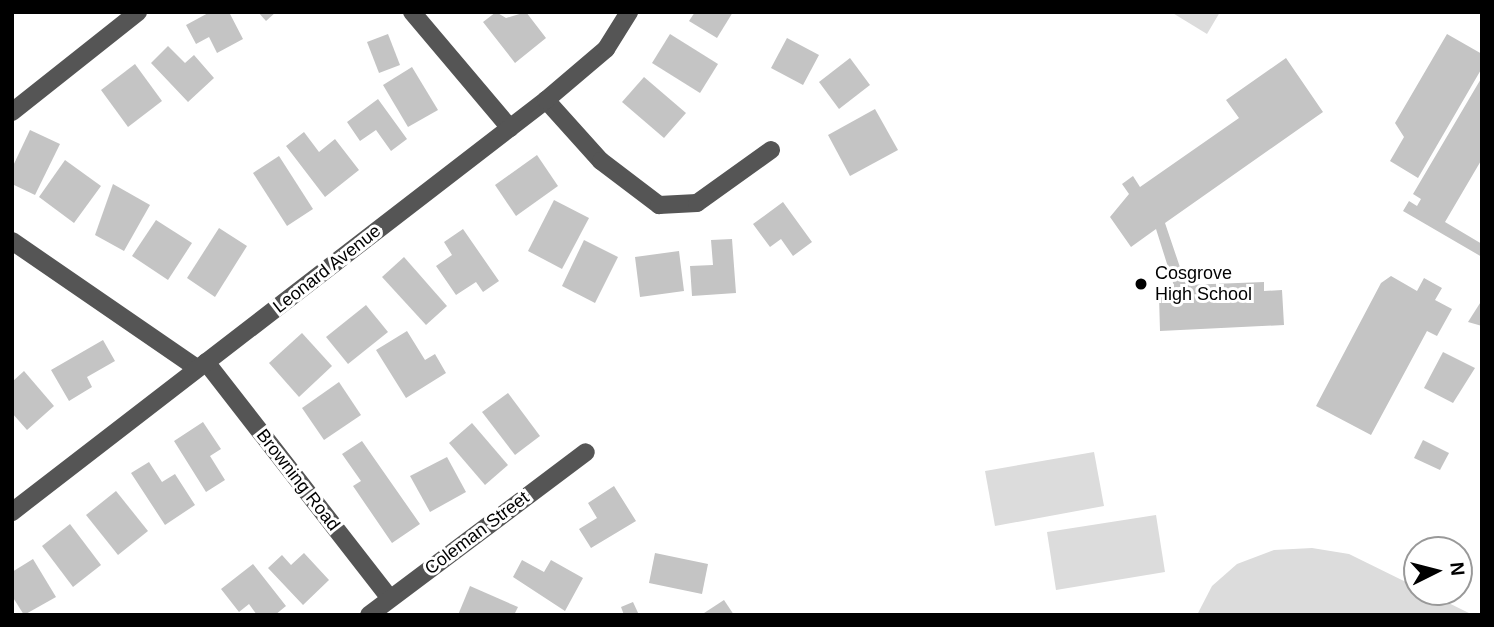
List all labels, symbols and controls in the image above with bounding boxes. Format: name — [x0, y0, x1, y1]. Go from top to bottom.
street label: Leonard Avenue — [268, 220, 386, 318]
place label: Cosgrove High School — [1155, 263, 1252, 306]
marker: Cosgrove High School — [1133, 276, 1149, 292]
street label: Browning Road — [252, 425, 344, 535]
street label: Coleman Street — [421, 487, 533, 579]
north arrow — [1403, 536, 1473, 606]
text: N — [1446, 561, 1469, 577]

